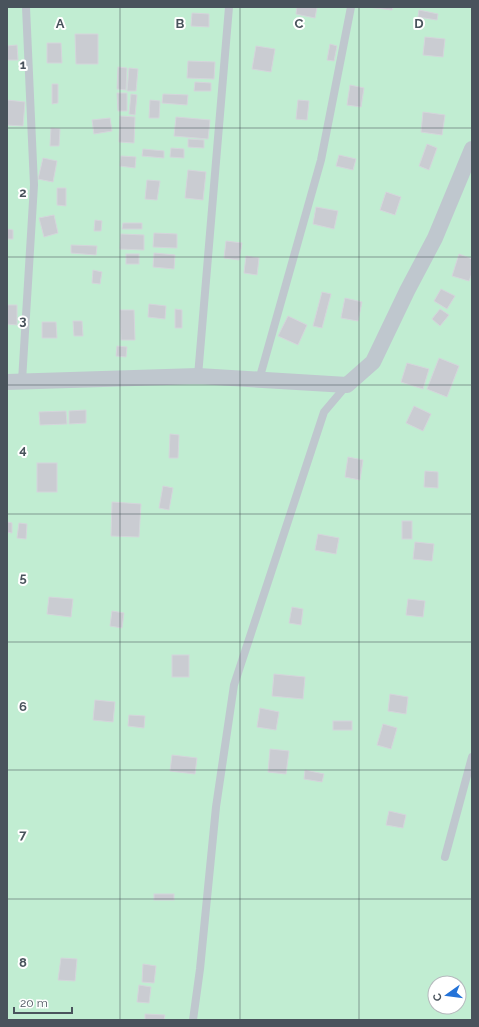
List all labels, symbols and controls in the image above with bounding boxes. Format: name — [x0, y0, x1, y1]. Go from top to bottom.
text: A — [56, 16, 65, 31]
text: B — [176, 16, 185, 31]
text: C — [295, 16, 304, 31]
text: D — [414, 16, 424, 31]
text: 1 — [20, 57, 27, 72]
text: 2 — [19, 185, 27, 200]
text: 3 — [19, 313, 27, 328]
text: 4 — [19, 442, 27, 457]
text: 5 — [19, 570, 27, 585]
text: 6 — [19, 699, 27, 714]
text: 7 — [19, 827, 27, 842]
text: 8 — [19, 955, 27, 970]
north arrow — [427, 975, 467, 1015]
scale bar — [14, 989, 72, 1015]
text: С — [430, 992, 445, 1003]
text: 20 m — [20, 996, 48, 1010]

